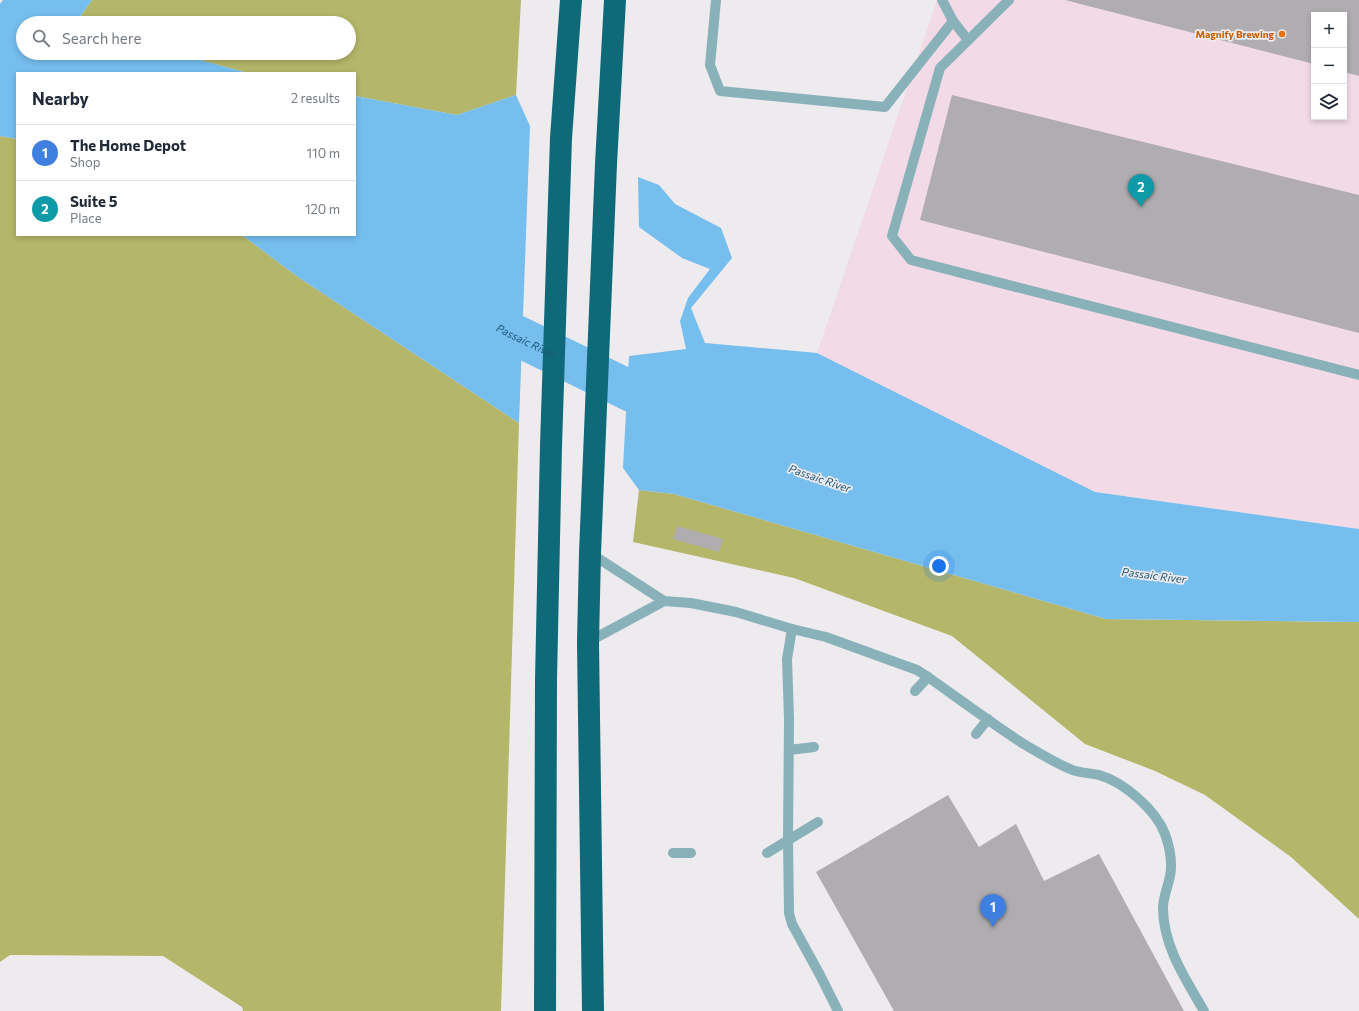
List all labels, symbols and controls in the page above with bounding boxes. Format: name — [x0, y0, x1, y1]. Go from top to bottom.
map controls — [1311, 12, 1347, 120]
button: + — [1311, 12, 1347, 48]
search box — [16, 16, 356, 60]
icon: search — [30, 27, 52, 49]
place label: Magnify Brewing — [1196, 28, 1274, 40]
text: Search here — [62, 29, 141, 47]
marker: Magnify Brewing — [1277, 29, 1287, 39]
button: − — [1311, 48, 1347, 84]
button: layers — [1311, 84, 1347, 120]
text: Nearby — [32, 88, 89, 109]
text: 2 results — [291, 90, 340, 106]
text: The Home Depot — [70, 136, 186, 154]
text: 1 — [42, 145, 48, 161]
text: 110 m — [307, 145, 340, 161]
text: Shop — [70, 154, 101, 170]
pin: 2 — [1128, 174, 1154, 207]
text: Suite 5 — [70, 192, 118, 210]
text: 2 — [41, 201, 49, 217]
text: 120 m — [305, 201, 340, 217]
text: Place — [70, 210, 102, 226]
water label: Passaic River — [495, 321, 559, 361]
water label: Passaic River — [787, 461, 853, 495]
your location — [929, 556, 949, 576]
water label: Passaic River — [1121, 565, 1187, 585]
pin: 1 — [980, 894, 1006, 927]

